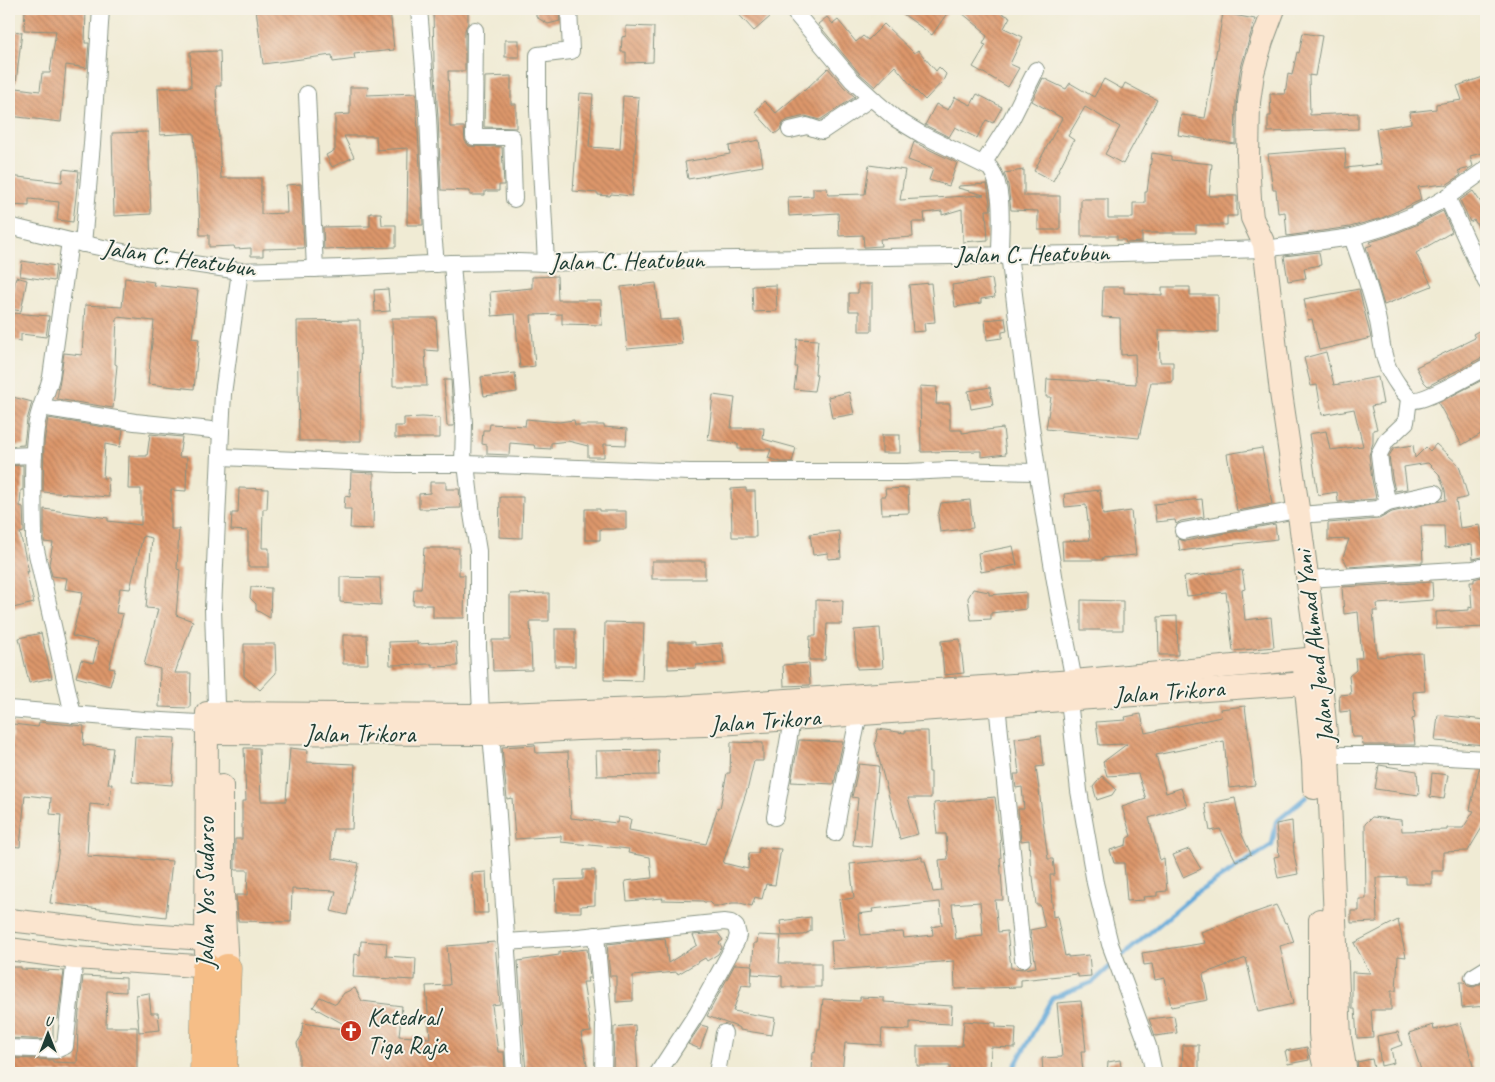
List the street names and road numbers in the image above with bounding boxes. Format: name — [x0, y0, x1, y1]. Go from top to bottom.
street label: Jalan C. Heatubun — [100, 231, 259, 285]
street label: Jalan C. Heatubun — [954, 237, 1111, 271]
street label: Jalan C. Heatubun — [549, 244, 706, 278]
street label: Jalan Jend Ahmad Yani — [1287, 545, 1343, 746]
street label: Jalan Trikora — [1112, 672, 1227, 712]
street label: Jalan Trikora — [708, 701, 823, 741]
street label: Jalan Trikora — [304, 718, 417, 750]
street label: Jalan Yos Sudarso — [190, 816, 222, 970]

